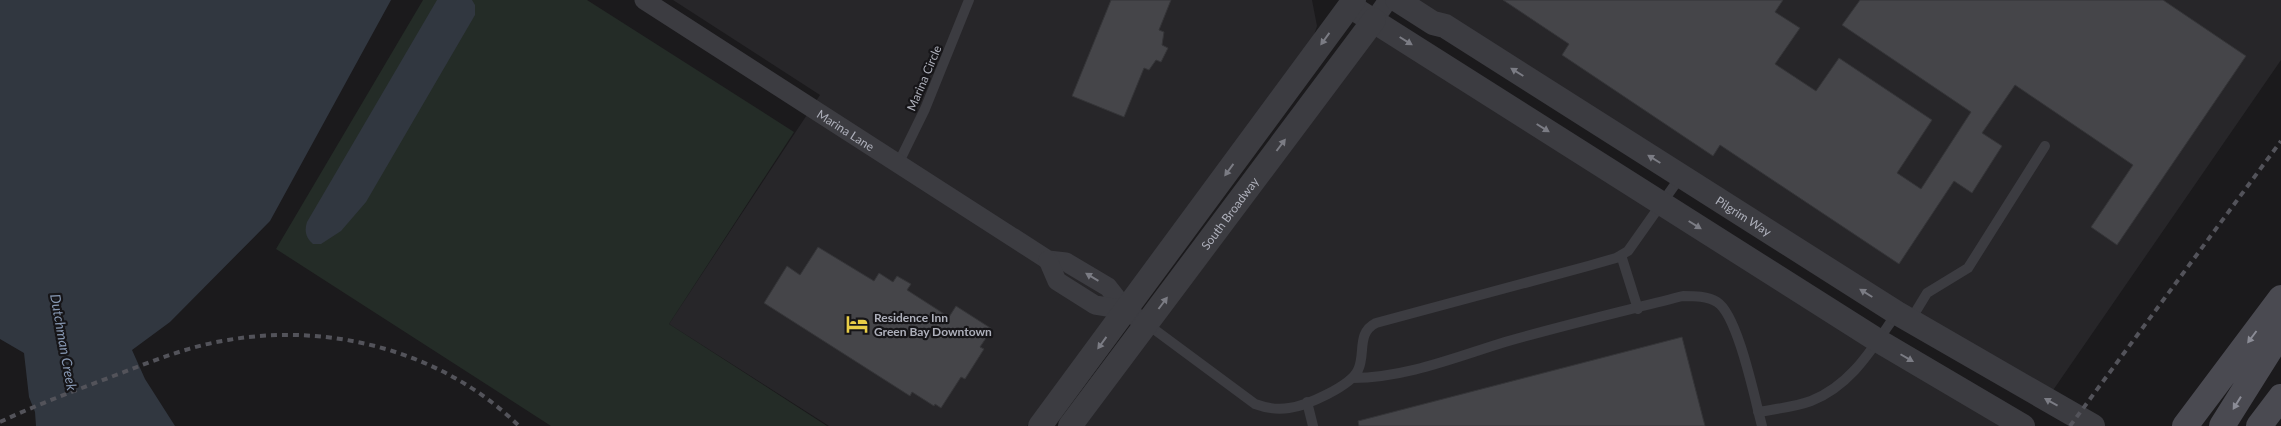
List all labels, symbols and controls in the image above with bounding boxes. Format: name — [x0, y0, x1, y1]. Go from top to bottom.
one-way arrow — [1320, 32, 1331, 45]
one-way arrow — [1400, 36, 1413, 46]
street label: Marina Circle — [903, 43, 945, 113]
one-way arrow — [1511, 67, 1524, 77]
street label: Marina Lane — [814, 106, 877, 154]
one-way arrow — [1537, 123, 1550, 133]
one-way arrow — [1276, 138, 1286, 152]
one-way arrow — [1648, 154, 1661, 164]
one-way arrow — [1224, 163, 1234, 177]
street label: South Broadway — [1197, 173, 1262, 252]
street label: Pilgrim Way — [1713, 192, 1775, 239]
one-way arrow — [1689, 220, 1702, 229]
one-way arrow — [1085, 273, 1099, 282]
one-way arrow — [1859, 288, 1872, 297]
water label: Dutchman Creek — [47, 292, 81, 392]
one-way arrow — [1158, 296, 1168, 310]
place label: Residence Inn Green Bay Downtown — [874, 310, 992, 339]
hotel icon: Residence Inn Green Bay Downtown — [844, 311, 870, 337]
one-way arrow — [2247, 330, 2257, 344]
one-way arrow — [1096, 336, 1107, 349]
one-way arrow — [1900, 353, 1913, 362]
one-way arrow — [2232, 396, 2241, 409]
one-way arrow — [2044, 398, 2058, 406]

